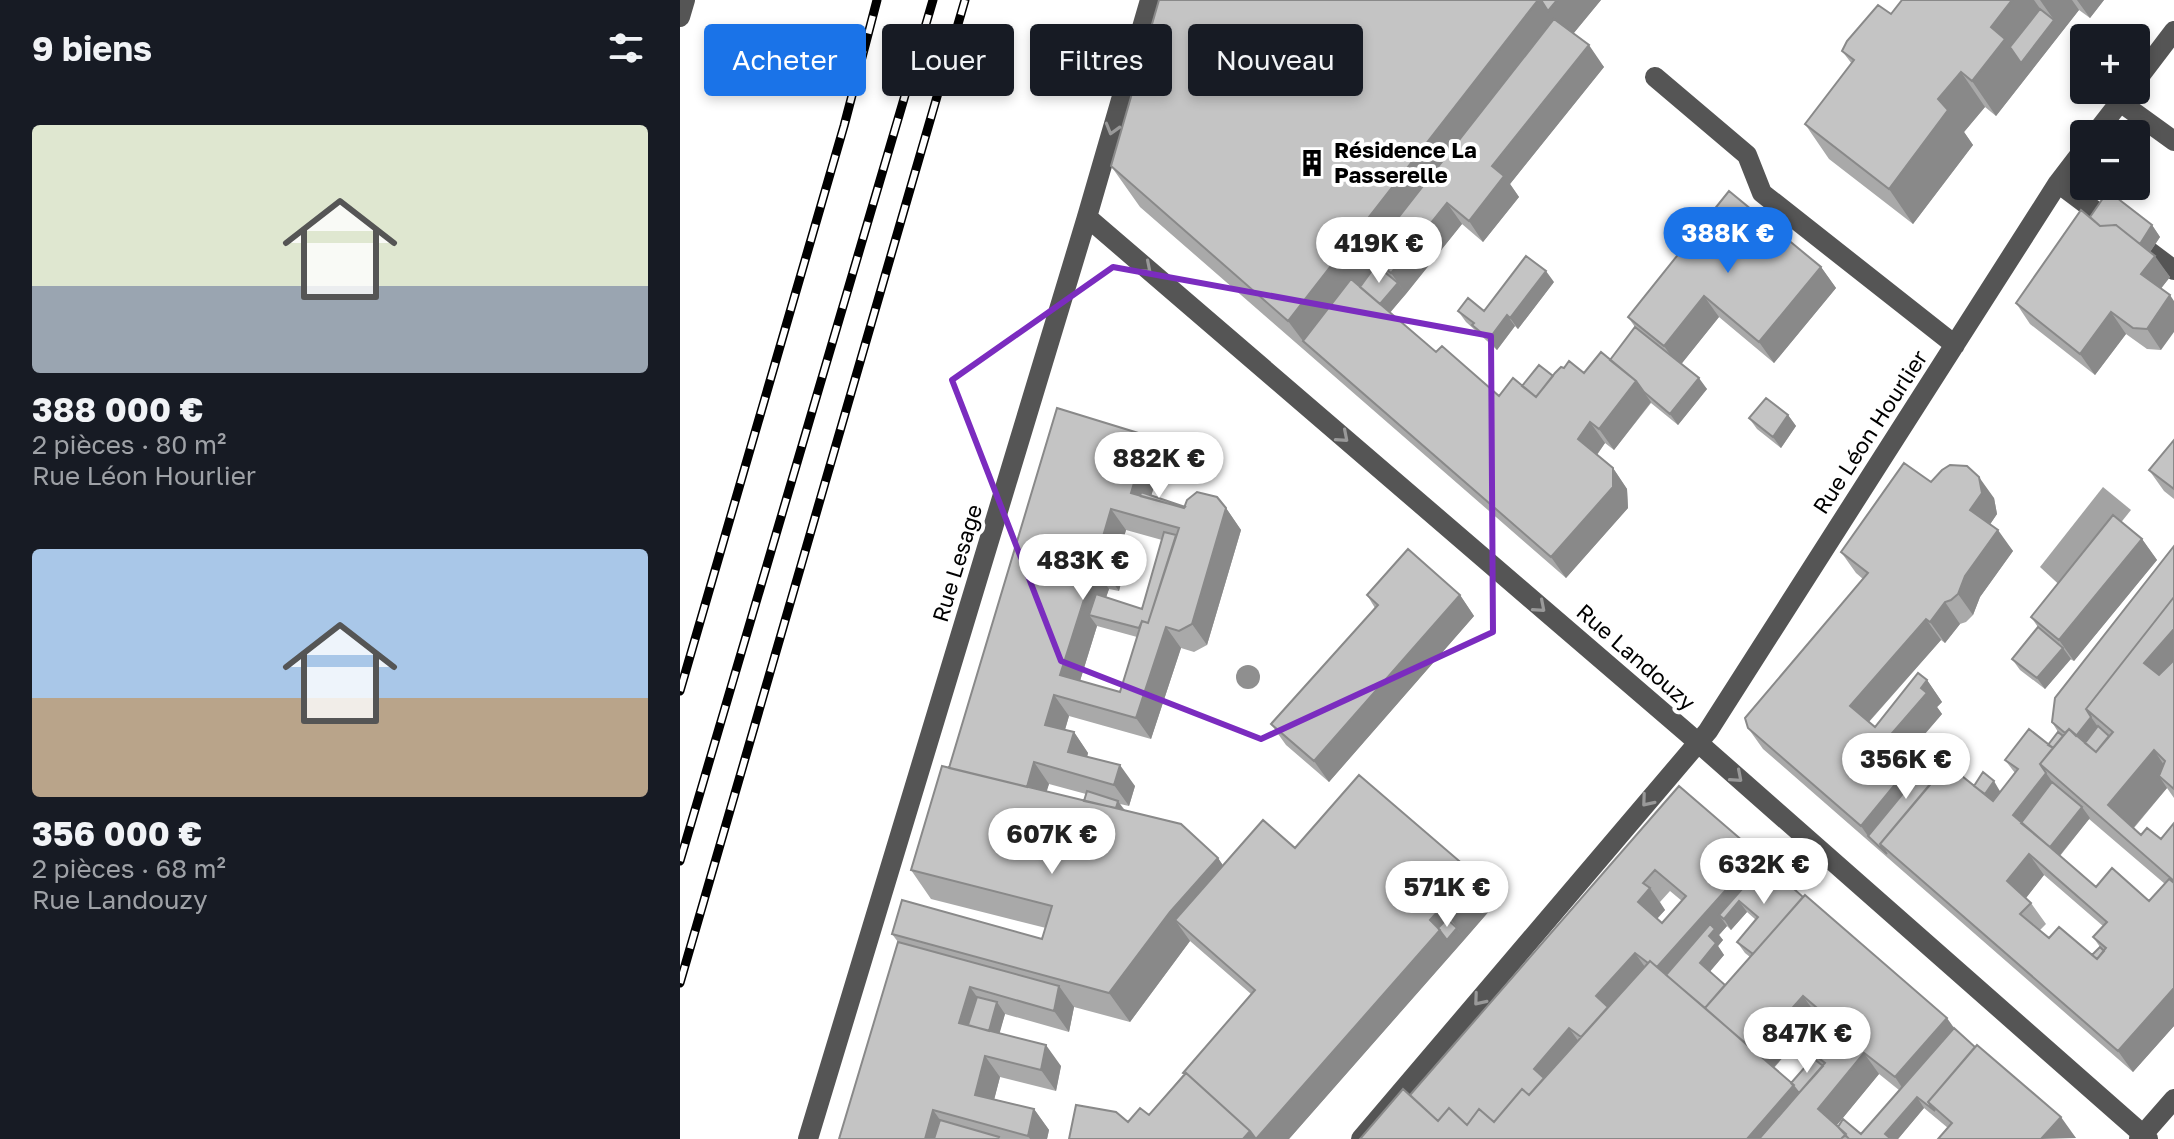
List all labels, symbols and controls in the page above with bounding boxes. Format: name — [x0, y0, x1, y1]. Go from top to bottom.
chip: Acheter — [704, 24, 866, 96]
chip: Louer — [882, 24, 1014, 96]
chip: Filtres — [1030, 24, 1172, 96]
chip: Nouveau — [1188, 24, 1363, 96]
map controls — [2070, 24, 2150, 200]
button: + — [2070, 24, 2150, 104]
icon: filters — [604, 26, 648, 70]
text: 9 biens — [32, 28, 152, 68]
button: − — [2070, 120, 2150, 200]
one-way arrow — [1105, 121, 1122, 135]
place label: Résidence La Passerelle — [1334, 136, 1477, 188]
building icon: Résidence La Passerelle — [1297, 148, 1327, 178]
icon: home — [268, 177, 412, 321]
pin: 388K € — [1663, 207, 1793, 275]
pin: 419K € — [1314, 217, 1444, 285]
text: 388K € — [1682, 217, 1774, 248]
text: 419K € — [1334, 227, 1424, 258]
one-way arrow — [1136, 258, 1151, 273]
street label: Rue Léon Hourlier — [1807, 345, 1933, 519]
text: 388 000 € — [32, 389, 204, 429]
one-way arrow — [1334, 428, 1349, 442]
text: 2 pièces · 80 m² — [32, 429, 226, 460]
pin: 882K € — [1094, 432, 1224, 500]
text: 882K € — [1113, 442, 1205, 473]
text: Rue Léon Hourlier — [32, 460, 256, 491]
street label: Rue Lesage — [926, 501, 987, 625]
pin: 483K € — [1018, 534, 1148, 602]
text: 483K € — [1037, 544, 1129, 575]
one-way arrow — [1531, 597, 1546, 612]
street label: Rue Landouzy — [1571, 598, 1701, 716]
icon: home — [268, 601, 412, 745]
pin: 356K € — [1841, 733, 1971, 801]
text: 356K € — [1860, 743, 1952, 774]
one-way arrow — [1727, 768, 1742, 782]
one-way arrow — [1642, 792, 1656, 806]
pin: 607K € — [987, 808, 1117, 876]
text: 356 000 € — [32, 813, 202, 853]
text: 607K € — [1006, 818, 1098, 849]
pin: 632K € — [1699, 838, 1829, 906]
text: 632K € — [1718, 848, 1810, 879]
text: 2 pièces · 68 m² — [32, 853, 226, 884]
pin: 571K € — [1382, 861, 1512, 929]
text: 571K € — [1403, 871, 1491, 902]
text: Rue Landouzy — [32, 884, 208, 915]
one-way arrow — [1474, 990, 1489, 1005]
pin: 847K € — [1742, 1007, 1872, 1075]
text: 847K € — [1762, 1017, 1852, 1048]

